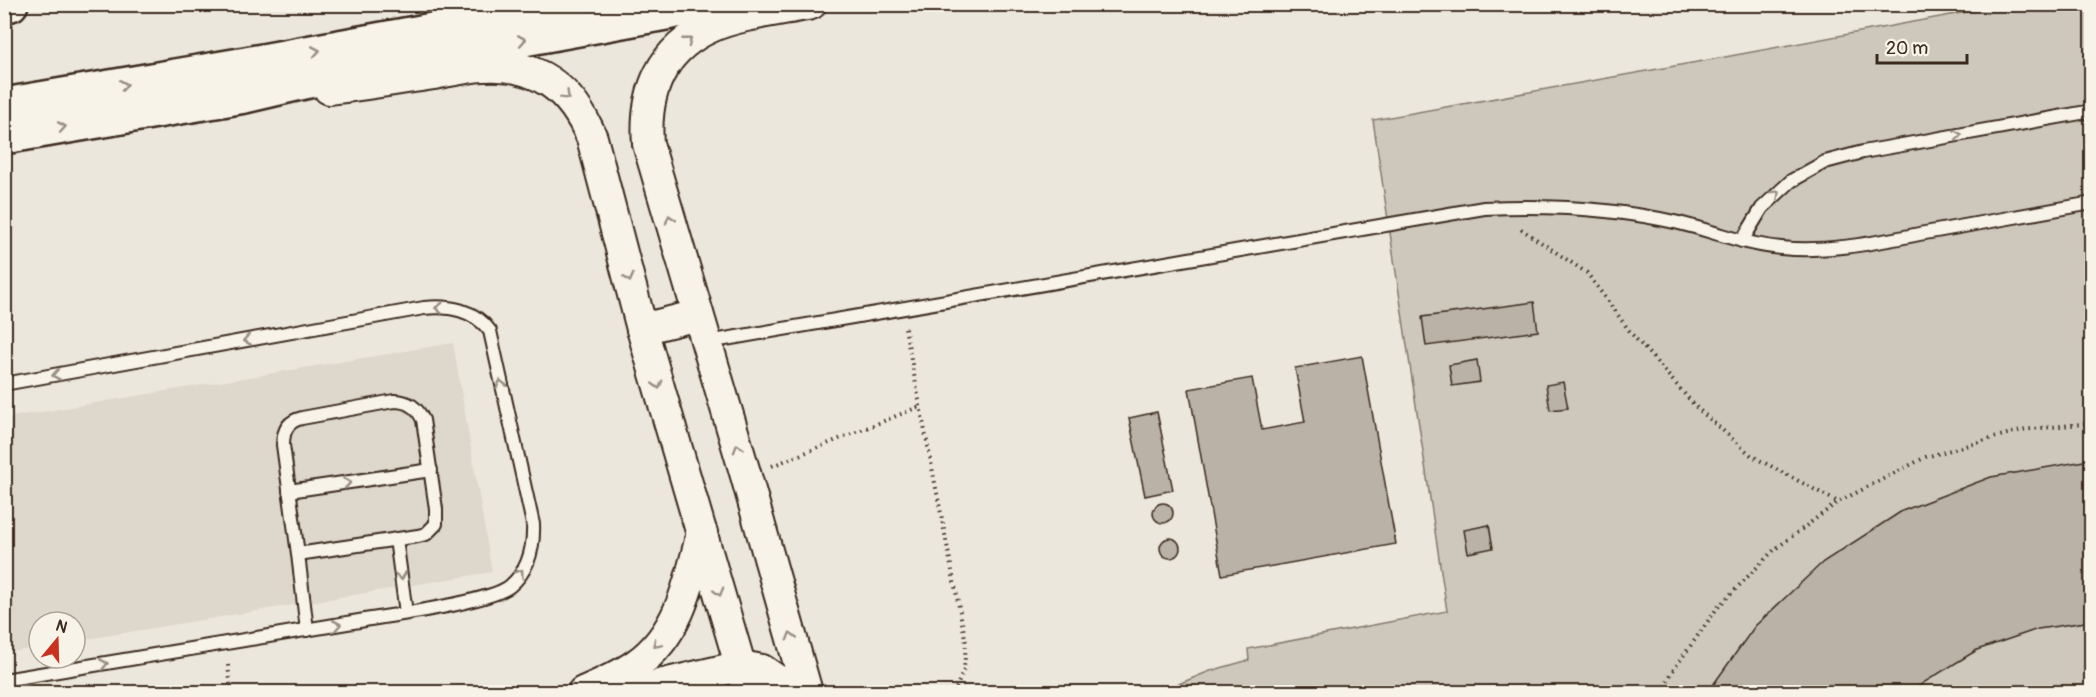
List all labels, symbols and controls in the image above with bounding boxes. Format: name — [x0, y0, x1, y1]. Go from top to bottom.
scale bar — [1877, 27, 1967, 65]
one-way arrow — [517, 34, 526, 46]
one-way arrow — [681, 37, 692, 48]
text: 20 m — [1886, 37, 1928, 60]
one-way arrow — [312, 46, 321, 58]
one-way arrow — [120, 79, 129, 91]
one-way arrow — [559, 89, 569, 100]
one-way arrow — [58, 122, 67, 134]
one-way arrow — [1953, 129, 1963, 142]
one-way arrow — [1769, 191, 1780, 202]
one-way arrow — [665, 214, 677, 225]
one-way arrow — [621, 273, 634, 283]
one-way arrow — [435, 301, 444, 314]
one-way arrow — [243, 333, 253, 346]
one-way arrow — [51, 368, 61, 381]
one-way arrow — [651, 379, 663, 390]
one-way arrow — [496, 380, 509, 390]
one-way arrow — [733, 444, 745, 454]
one-way arrow — [343, 477, 352, 489]
one-way arrow — [513, 568, 524, 579]
one-way arrow — [395, 571, 407, 581]
one-way arrow — [712, 586, 724, 597]
north arrow — [27, 610, 87, 670]
text: N — [53, 616, 70, 638]
one-way arrow — [333, 619, 342, 631]
one-way arrow — [786, 631, 798, 642]
one-way arrow — [653, 637, 664, 648]
one-way arrow — [98, 658, 108, 671]

